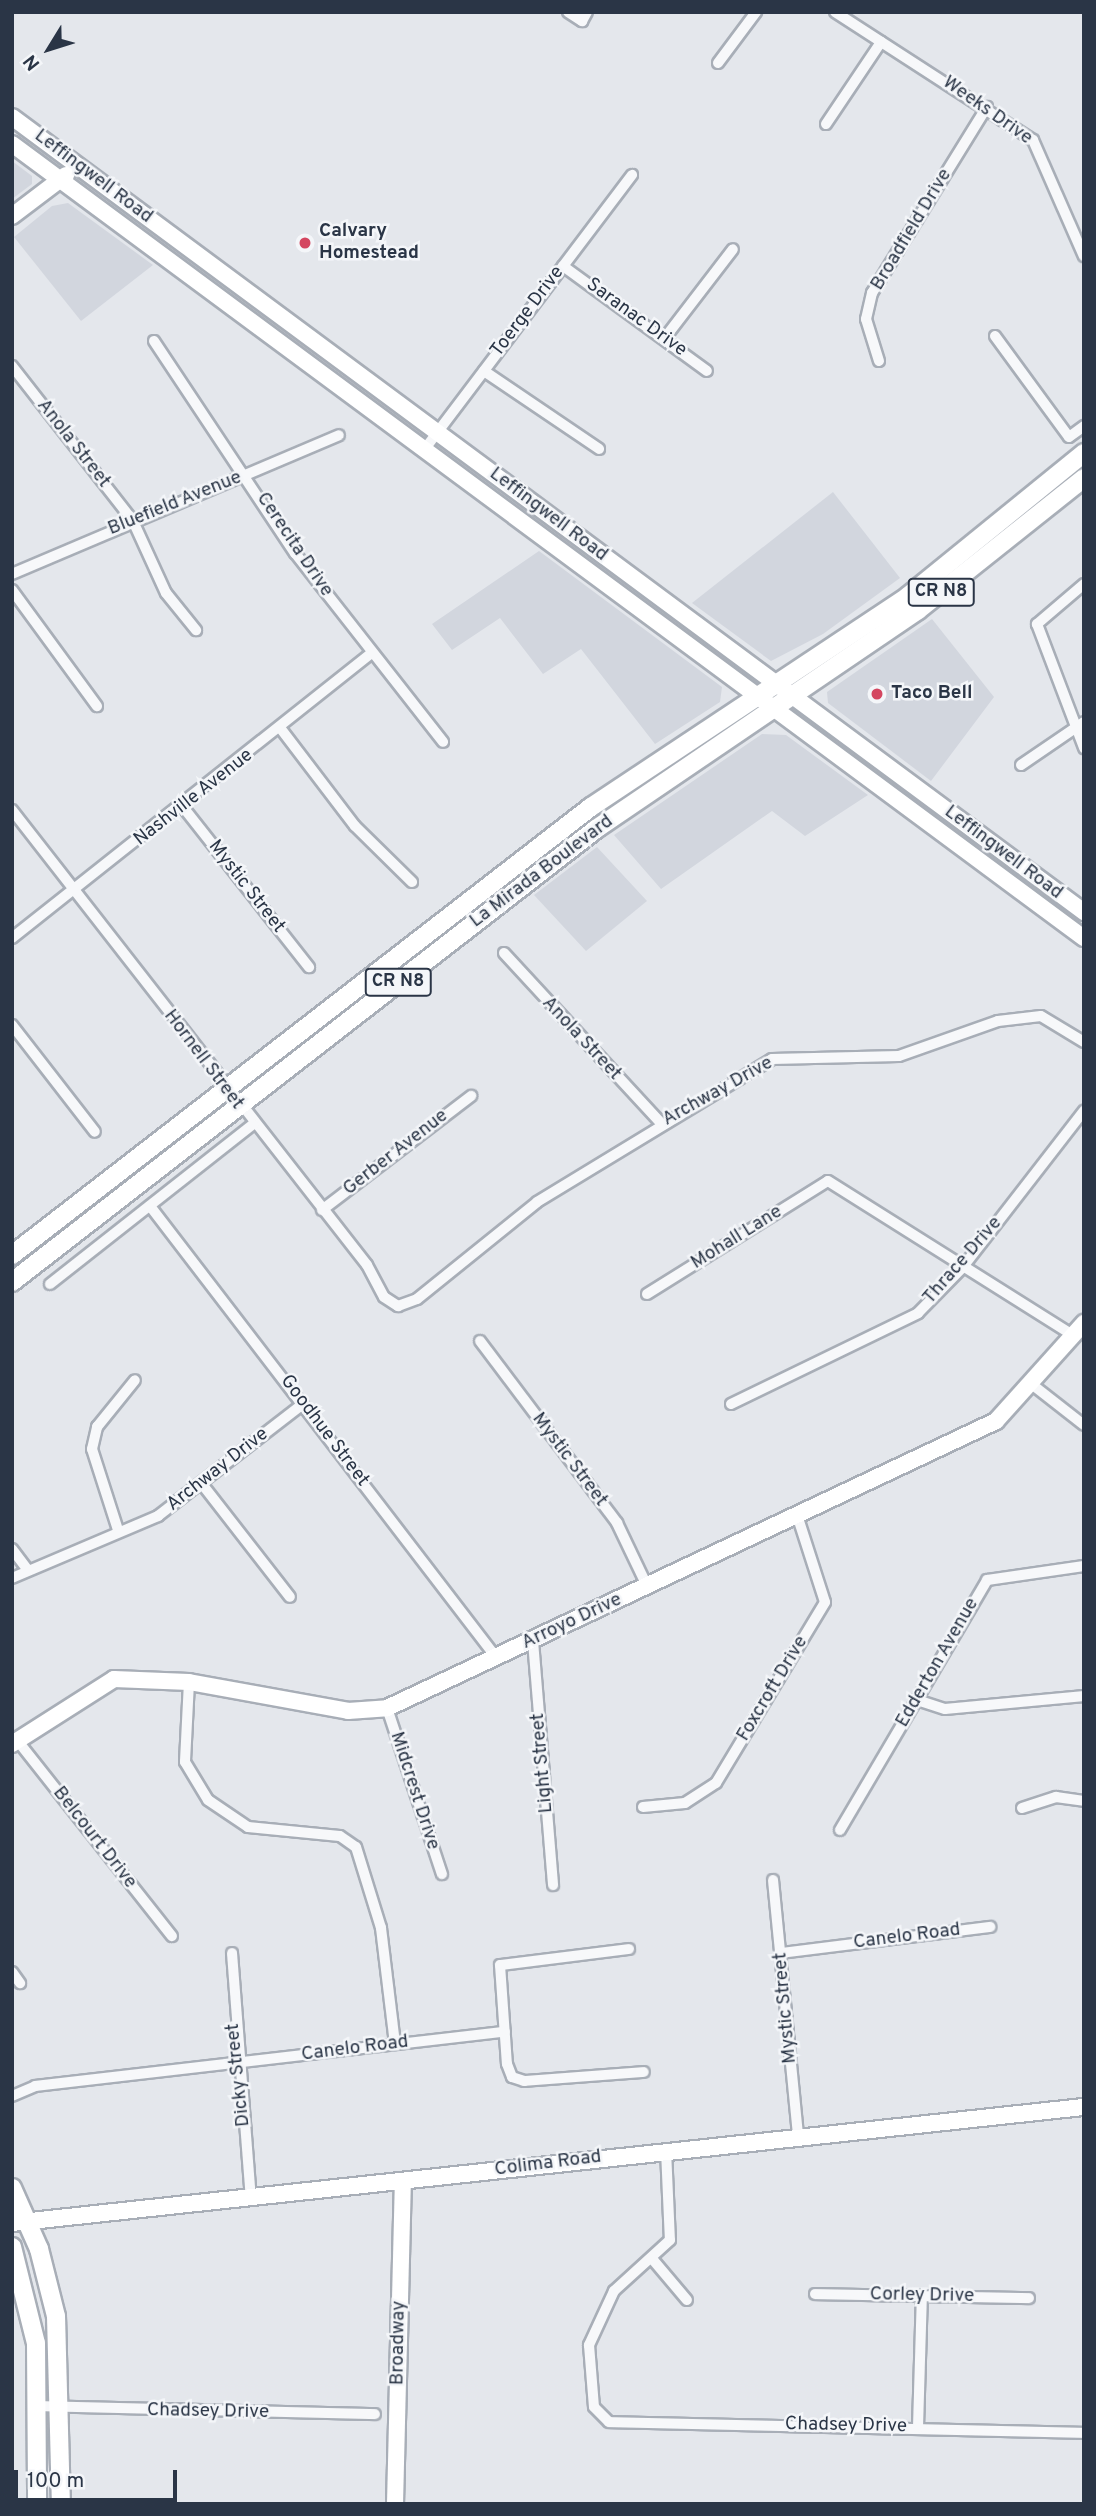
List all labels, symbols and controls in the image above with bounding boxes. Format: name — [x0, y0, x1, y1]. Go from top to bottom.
north arrow — [14, 14, 84, 84]
text: N — [19, 49, 46, 75]
street label: Weeks Drive — [938, 72, 1036, 150]
street label: Leffingwell Road — [29, 125, 157, 229]
street label: Broadfield Drive — [867, 165, 957, 295]
place label: Calvary Homestead — [319, 221, 419, 265]
marker: Calvary Homestead — [297, 235, 313, 251]
street label: Toerge Drive — [486, 262, 570, 362]
street label: Saranac Drive — [581, 274, 691, 362]
street label: Anola Street — [31, 395, 115, 493]
street label: Leffingwell Road — [484, 463, 612, 567]
street label: Bluefield Avenue — [104, 467, 246, 541]
street label: Cerecita Drive — [251, 488, 337, 602]
road number: CR N8 — [908, 578, 974, 606]
place label: Taco Bell — [891, 683, 973, 705]
marker: Taco Bell — [869, 686, 885, 702]
street label: Nashville Avenue — [130, 744, 258, 852]
street label: Leffingwell Road — [939, 801, 1067, 905]
street label: La Mirada Boulevard — [466, 811, 618, 933]
street label: Mystic Street — [203, 836, 289, 938]
road number: CR N8 — [365, 967, 431, 996]
street label: Anola Street — [536, 992, 626, 1086]
street label: Hornell Street — [158, 1006, 248, 1114]
street label: Archway Drive — [659, 1052, 777, 1132]
street label: Gerber Avenue — [339, 1105, 453, 1201]
street label: Mohall Lane — [687, 1201, 787, 1275]
street label: Thrace Drive — [919, 1213, 1007, 1309]
street label: Goodhue Street — [275, 1371, 373, 1491]
street label: Mystic Street — [526, 1409, 612, 1511]
street label: Archway Drive — [163, 1423, 273, 1517]
street label: Arroyo Drive — [518, 1589, 626, 1655]
street label: Edderton Avenue — [892, 1594, 984, 1732]
street label: Foxcroft Drive — [733, 1632, 813, 1746]
street label: Light Street — [527, 1712, 559, 1814]
street label: Midcrest Drive — [384, 1729, 444, 1853]
street label: Belcourt Drive — [47, 1782, 141, 1894]
street label: Canelo Road — [852, 1919, 962, 1955]
street label: Mystic Street — [770, 1951, 802, 2065]
street label: Dicky Street — [222, 2022, 256, 2128]
street label: Canelo Road — [300, 2031, 410, 2067]
street label: Colima Road — [493, 2146, 603, 2182]
street label: Corley Drive — [870, 2284, 974, 2308]
street label: Broadway — [387, 2300, 411, 2386]
street label: Chadsey Drive — [147, 2400, 269, 2424]
street label: Chadsey Drive — [785, 2414, 907, 2438]
scale bar — [18, 2456, 180, 2500]
text: 100 m — [27, 2468, 84, 2495]

